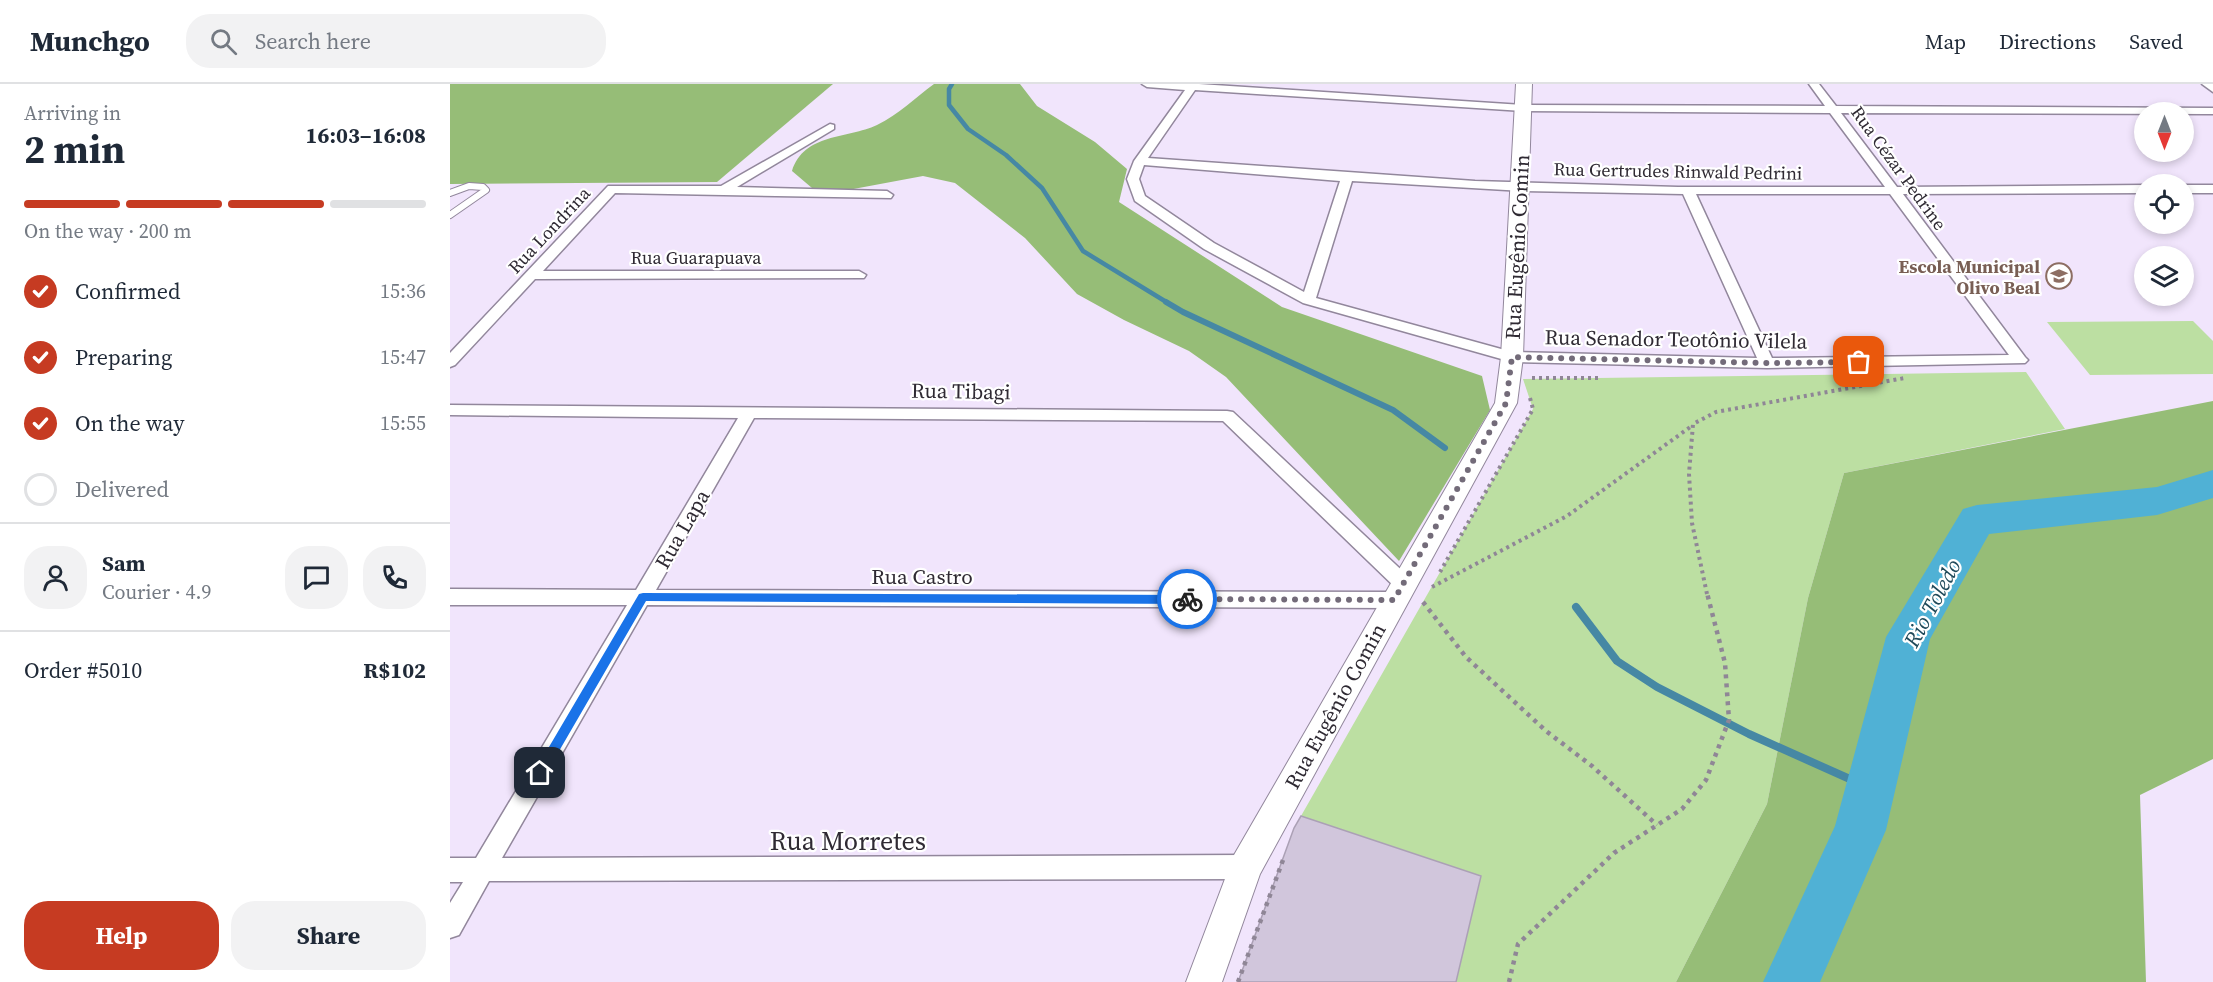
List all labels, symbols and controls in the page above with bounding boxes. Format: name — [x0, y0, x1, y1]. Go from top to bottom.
search box — [186, 14, 606, 68]
text: Munchgo — [30, 22, 150, 60]
icon: search — [207, 25, 240, 58]
text: Search here — [255, 26, 371, 56]
text: Map — [1925, 27, 1966, 56]
text: Directions — [1999, 27, 2096, 56]
text: Saved — [2129, 27, 2183, 56]
text: Arriving in — [24, 99, 121, 127]
street label: Rua Cézar Pedrine — [1845, 101, 1953, 235]
north arrow — [2134, 102, 2194, 162]
map controls — [2134, 102, 2194, 306]
text: 16:03–16:08 — [306, 120, 426, 150]
text: 2 min — [24, 123, 125, 176]
street label: Rua Eugênio Comin — [1498, 153, 1536, 340]
street label: Rua Gertrudes Rinwald Pedrini — [1553, 156, 1803, 186]
button: locate — [2134, 174, 2194, 234]
street label: Rua Londrina — [502, 181, 596, 279]
text: On the way · 200 m — [24, 217, 191, 245]
street label: Rua Guarapuava — [630, 245, 762, 270]
button: layers — [2134, 246, 2194, 306]
place label: Escola Municipal Olivo Beal — [1899, 254, 2040, 300]
school or university icon: Escola Municipal Olivo Beal — [2044, 261, 2074, 291]
icon: check — [24, 275, 57, 308]
text: Confirmed — [75, 276, 180, 306]
text: 15:36 — [380, 277, 426, 305]
street label: Rua Senador Teotônio Vilela — [1544, 322, 1808, 356]
pin — [1833, 336, 1884, 387]
icon: check — [24, 341, 57, 374]
text: Preparing — [75, 342, 172, 372]
text: 15:47 — [380, 343, 426, 371]
icon: bag — [1842, 345, 1875, 378]
street label: Rua Tibagi — [911, 376, 1011, 406]
icon: check — [24, 407, 57, 440]
text: On the way — [75, 408, 184, 438]
text: 15:55 — [380, 409, 426, 437]
text: Delivered — [75, 474, 169, 504]
street label: Rua Lapa — [648, 484, 716, 574]
button: person — [24, 546, 87, 609]
button: chat — [285, 546, 348, 609]
button: phone — [363, 546, 426, 609]
text: Sam — [102, 548, 146, 578]
water label: Rio Toledo — [1896, 553, 1968, 653]
street label: Rua Castro — [871, 562, 973, 591]
courier — [1157, 569, 1217, 629]
text: Courier · 4.9 — [102, 578, 211, 606]
icon: bike — [1171, 583, 1204, 616]
street label: Rua Eugênio Comin — [1277, 618, 1393, 794]
text: Order #5010 — [24, 655, 142, 685]
text: R$102 — [363, 655, 426, 685]
pin — [514, 747, 565, 798]
icon: home — [523, 756, 556, 789]
street label: Rua Morretes — [770, 823, 926, 859]
button: Help — [24, 901, 219, 970]
button: Share — [231, 901, 426, 970]

